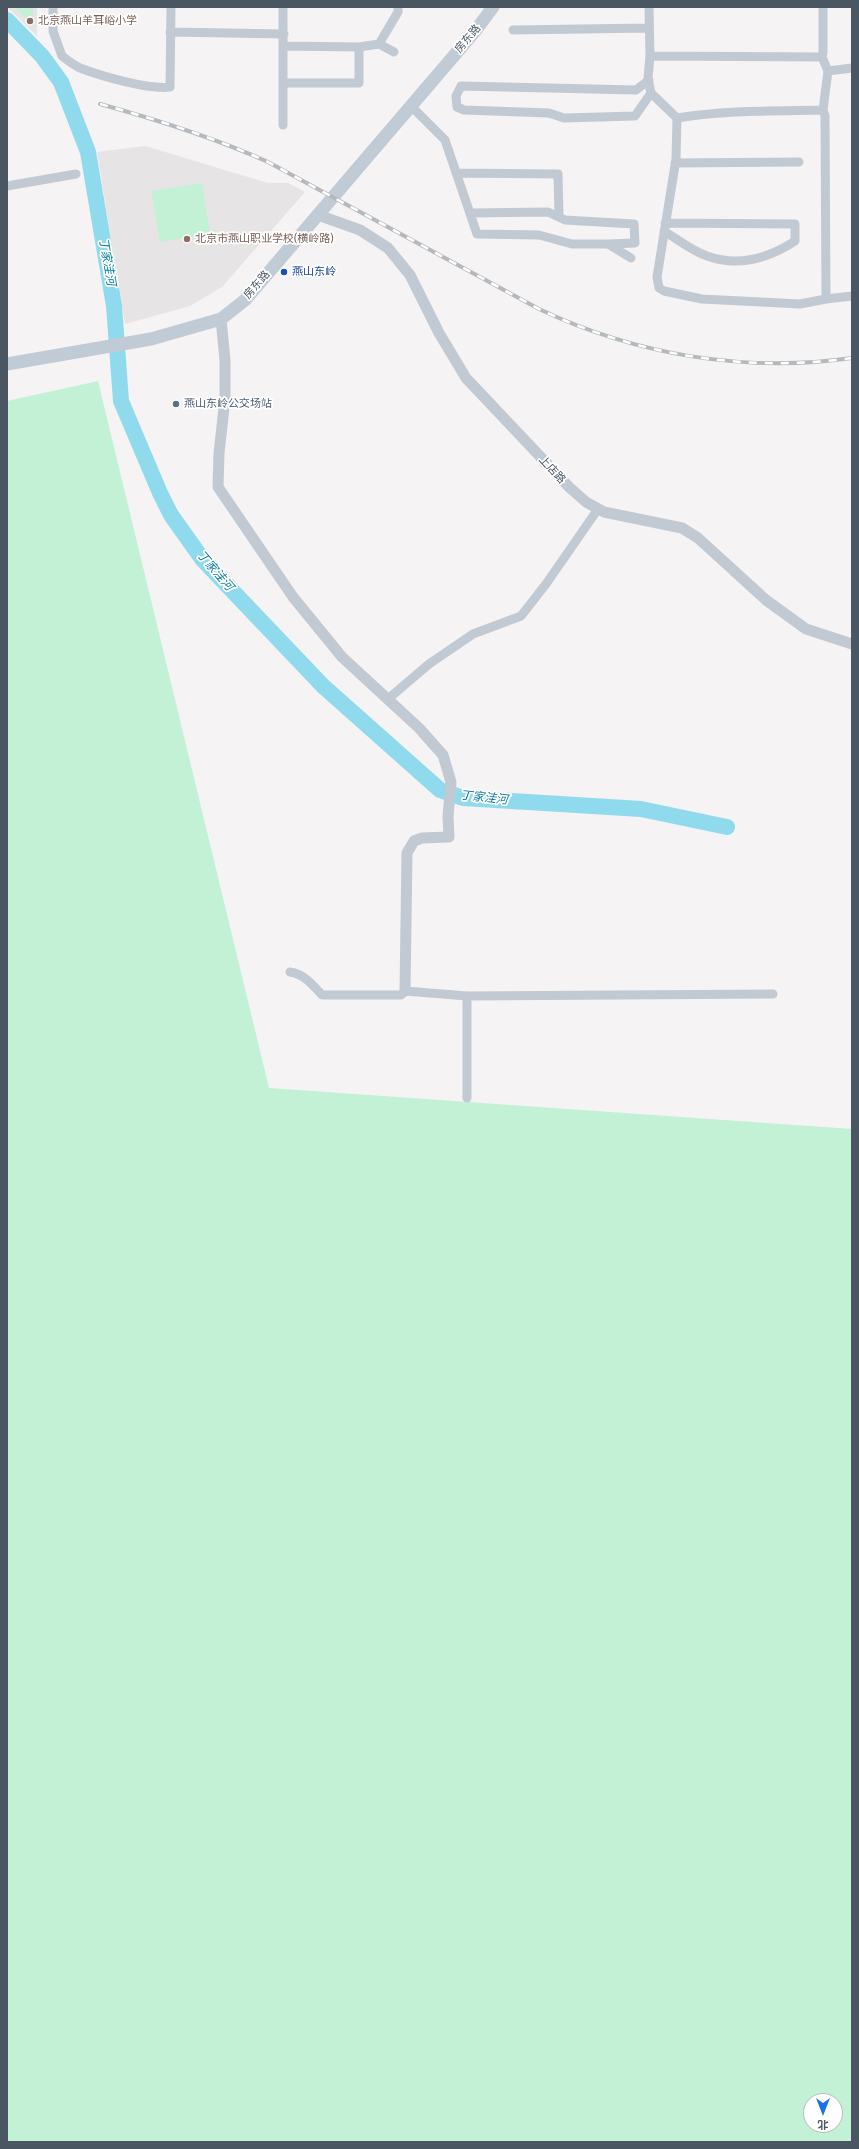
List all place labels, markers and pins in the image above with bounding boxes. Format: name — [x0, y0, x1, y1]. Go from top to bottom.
place label: 北京燕山羊耳峪小学 — [38, 14, 137, 28]
marker: 北京燕山羊耳峪小学 — [25, 16, 35, 26]
place label: 北京市燕山职业学校(横岭路) — [195, 232, 333, 246]
marker: 北京市燕山职业学校(横岭路) — [182, 234, 192, 244]
place label: 燕山东岭 — [292, 265, 336, 279]
marker: 燕山东岭 — [279, 267, 289, 277]
place label: 燕山东岭公交场站 — [184, 397, 272, 411]
marker: 燕山东岭公交场站 — [171, 399, 181, 409]

